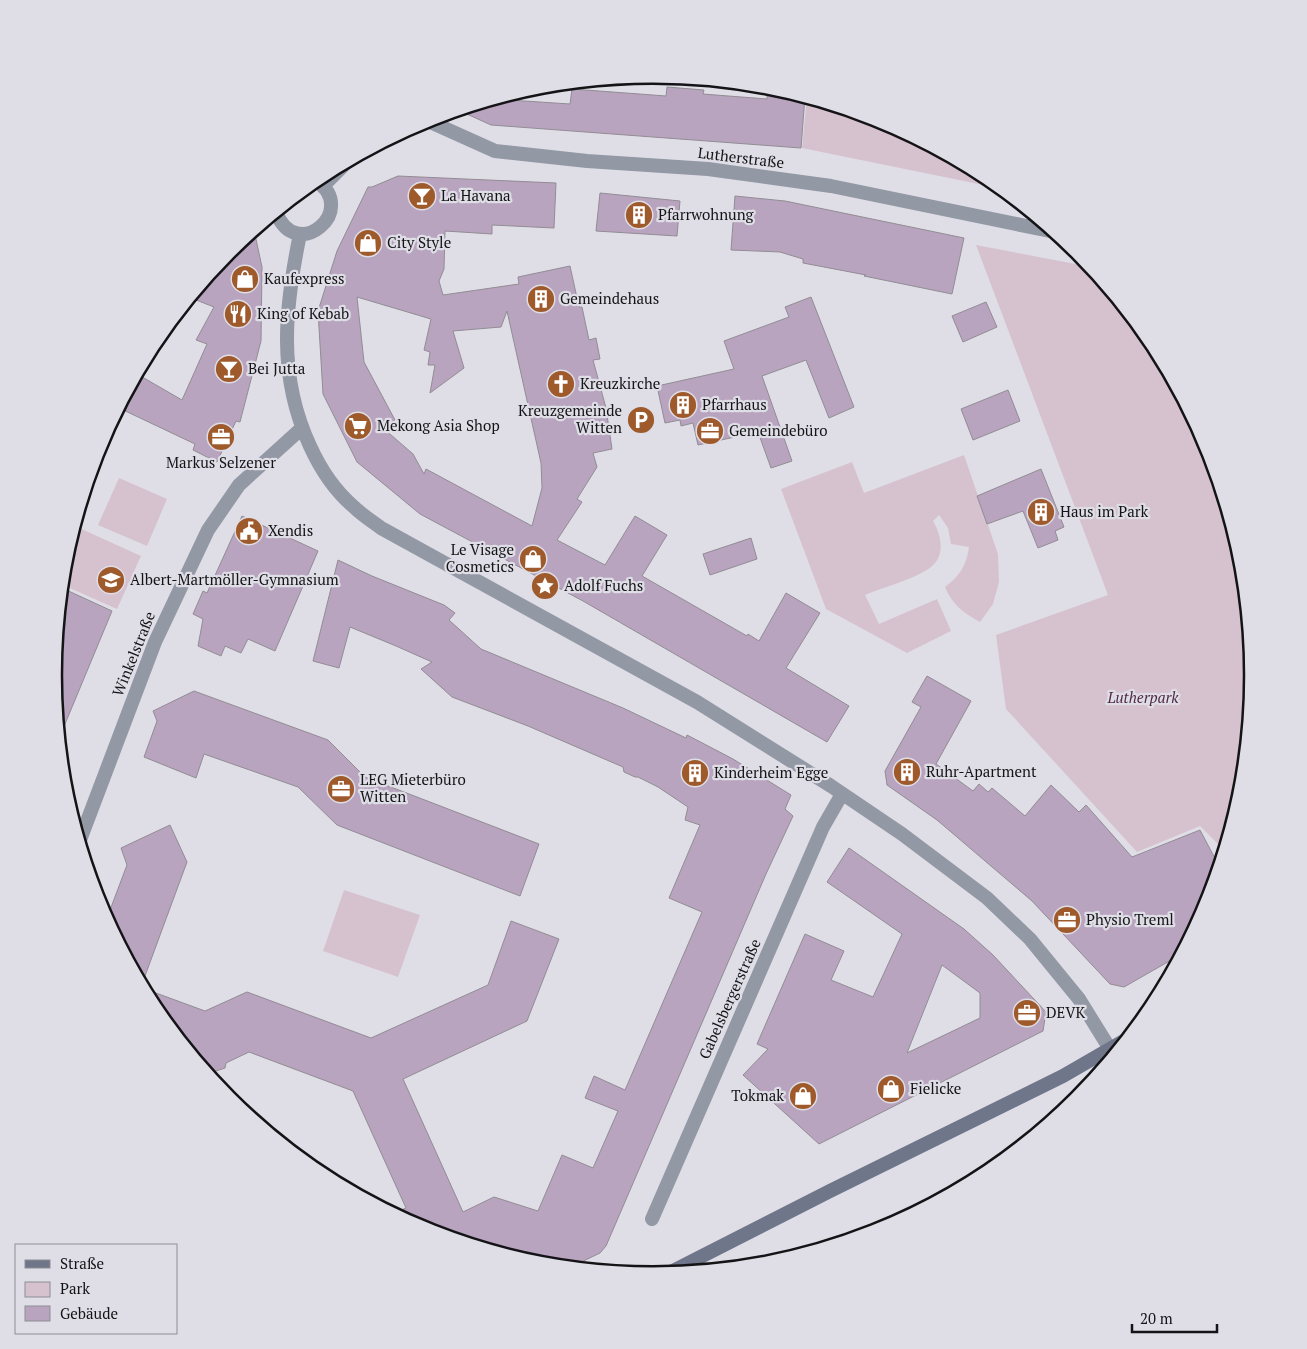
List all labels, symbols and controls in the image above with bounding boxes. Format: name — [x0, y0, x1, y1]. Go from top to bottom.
street label: Lutherstraße — [697, 142, 786, 172]
bar icon: La Havana — [407, 181, 437, 211]
place label: La Havana — [441, 185, 511, 205]
building icon: Pfarrwohnung — [624, 200, 654, 230]
place label: Pfarrwohnung — [658, 204, 755, 224]
shop icon: City Style — [353, 228, 383, 258]
place label: City Style — [387, 232, 451, 252]
shop icon: Kaufexpress — [230, 264, 260, 294]
place label: Kaufexpress — [264, 268, 345, 288]
building icon: Gemeindehaus — [526, 284, 556, 314]
place label: Gemeindehaus — [560, 288, 659, 308]
restaurant icon: King of Kebab — [223, 299, 253, 329]
place label: King of Kebab — [257, 303, 349, 323]
bar icon: Bei Jutta — [214, 354, 244, 384]
place label: Bei Jutta — [248, 358, 306, 378]
church icon: Kreuzkirche — [546, 369, 576, 399]
place label: Kreuzkirche — [580, 373, 660, 393]
building icon: Pfarrhaus — [668, 390, 698, 420]
place label: Pfarrhaus — [702, 394, 767, 414]
place label: Kreuzgemeinde Witten — [518, 400, 622, 437]
parking icon: Kreuzgemeinde Witten — [626, 405, 656, 435]
supermarket icon: Mekong Asia Shop — [343, 411, 373, 441]
place label: Mekong Asia Shop — [377, 415, 500, 435]
office icon: Gemeindebüro — [695, 416, 725, 446]
place label: Gemeindebüro — [729, 420, 828, 440]
office icon: Markus Selzener — [206, 422, 236, 452]
place label: Markus Selzener — [166, 452, 276, 472]
building icon: Haus im Park — [1026, 497, 1056, 527]
place label: Haus im Park — [1060, 501, 1149, 521]
public building icon: Xendis — [234, 516, 264, 546]
place label: Xendis — [268, 520, 313, 540]
place label: Le Visage Cosmetics — [446, 539, 514, 576]
shop icon: Le Visage Cosmetics — [518, 544, 548, 574]
school or university icon: Albert-Martmöller-Gymnasium — [96, 565, 126, 595]
place label: Albert-Martmöller-Gymnasium — [130, 569, 339, 589]
place icon: Adolf Fuchs — [530, 571, 560, 601]
place label: Adolf Fuchs — [564, 575, 643, 595]
street label: Winkelstraße — [107, 608, 159, 699]
park label: Lutherpark — [1106, 687, 1179, 707]
building icon: Ruhr-Apartment — [892, 757, 922, 787]
building icon: Kinderheim Egge — [680, 758, 710, 788]
place label: Ruhr-Apartment — [926, 761, 1037, 781]
place label: Kinderheim Egge — [714, 762, 828, 782]
place label: LEG Mieterbüro Witten — [360, 769, 466, 806]
office icon: LEG Mieterbüro Witten — [326, 774, 356, 804]
office icon: Physio Treml — [1052, 905, 1082, 935]
place label: Physio Treml — [1086, 909, 1174, 929]
street label: Gabelsbergerstraße — [694, 935, 765, 1062]
office icon: DEVK — [1012, 998, 1042, 1028]
place label: DEVK — [1046, 1002, 1086, 1022]
shop icon: Fielicke — [876, 1074, 906, 1104]
place label: Fielicke — [910, 1078, 961, 1098]
shop icon: Tokmak — [788, 1081, 818, 1111]
place label: Tokmak — [731, 1085, 784, 1105]
legend — [15, 1244, 178, 1334]
text: Straße — [60, 1253, 104, 1273]
text: Park — [60, 1278, 90, 1298]
scale bar — [1132, 1302, 1217, 1334]
text: Gebäude — [60, 1303, 118, 1323]
text: 20 m — [1140, 1308, 1173, 1328]

